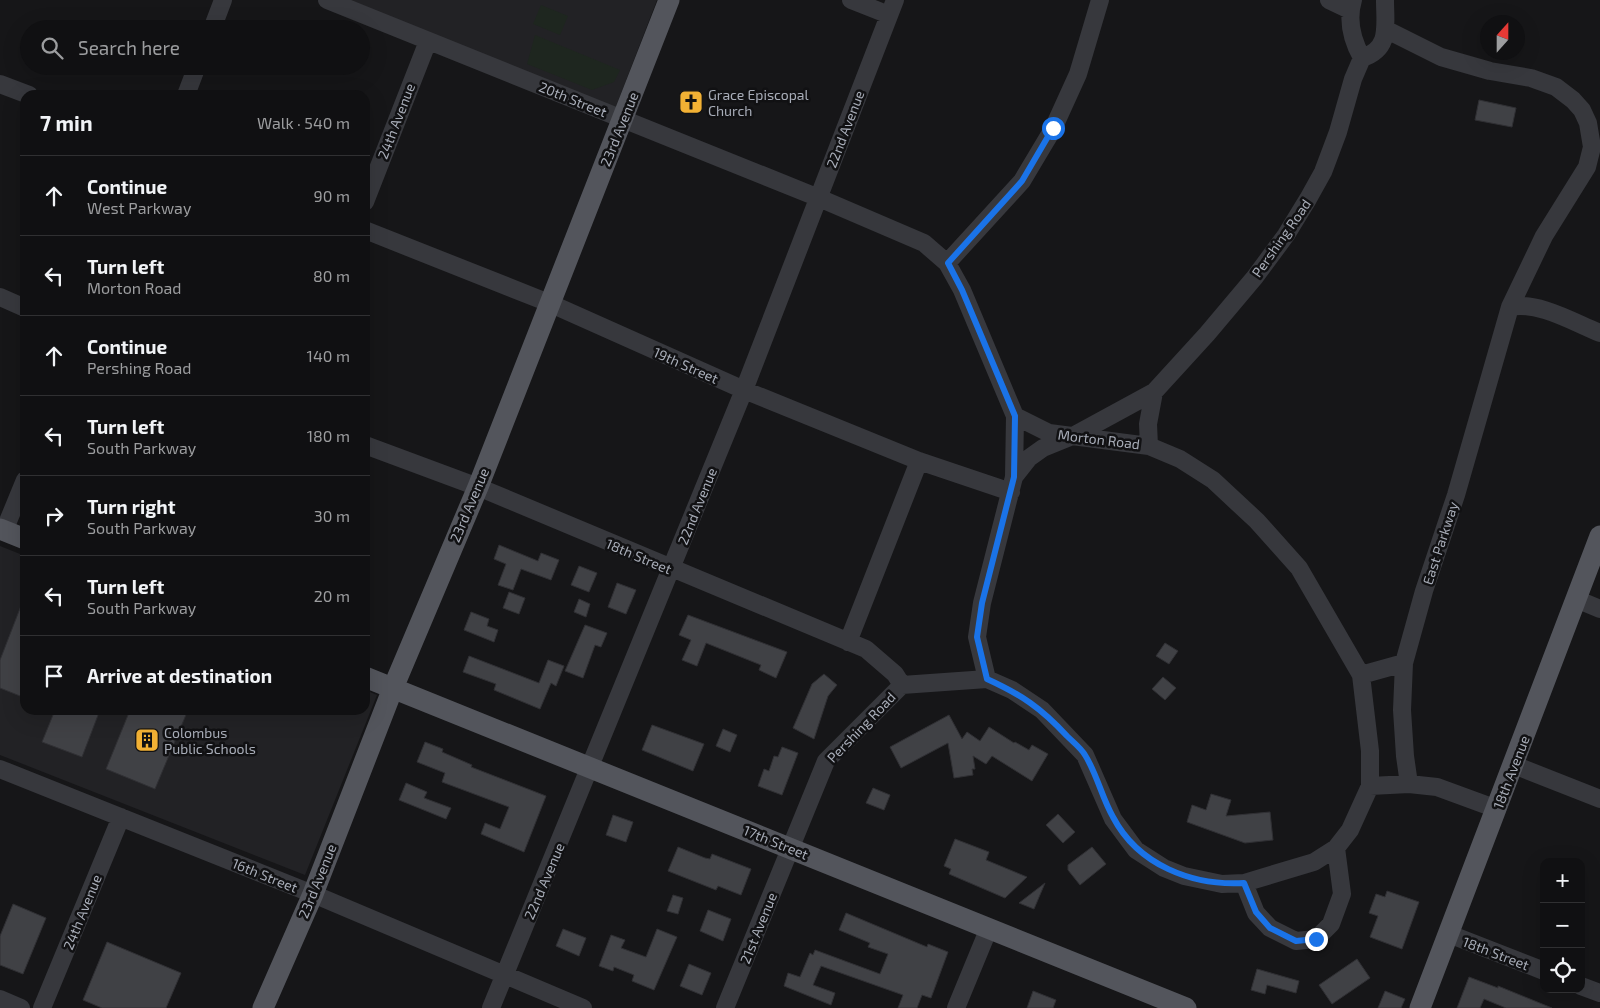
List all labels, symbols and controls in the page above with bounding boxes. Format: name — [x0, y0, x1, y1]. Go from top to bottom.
north arrow — [1480, 15, 1525, 60]
search box — [20, 20, 370, 75]
icon: search — [38, 34, 66, 62]
text: Search here — [78, 36, 180, 59]
street label: 20th Street — [537, 78, 609, 120]
street label: 24th Avenue — [374, 81, 418, 161]
place label: Grace Episcopal Church — [708, 86, 810, 119]
street label: 22nd Avenue — [822, 88, 868, 170]
street label: 23rd Avenue — [596, 89, 642, 169]
church icon: Grace Episcopal Church — [678, 89, 704, 115]
text: 7 min — [40, 110, 93, 135]
text: Walk · 540 m — [257, 113, 350, 132]
route start — [1042, 117, 1065, 140]
text: Continue — [87, 175, 167, 198]
icon: ahead — [40, 182, 68, 210]
text: 90 m — [314, 186, 350, 205]
street label: Pershing Road — [1248, 196, 1314, 280]
text: West Parkway — [87, 198, 191, 217]
text: Turn left — [87, 255, 164, 278]
icon: left — [40, 262, 68, 290]
text: 80 m — [313, 266, 350, 285]
text: Morton Road — [87, 278, 181, 297]
text: Continue — [87, 335, 167, 358]
icon: ahead — [40, 342, 68, 370]
street label: 19th Street — [651, 343, 721, 387]
text: 140 m — [307, 346, 350, 365]
text: Pershing Road — [87, 358, 191, 377]
text: Turn left — [87, 415, 164, 438]
icon: left — [40, 422, 68, 450]
text: 180 m — [307, 426, 350, 445]
street label: Morton Road — [1057, 426, 1141, 452]
text: South Parkway — [87, 438, 196, 457]
street label: 23rd Avenue — [446, 465, 492, 545]
street label: 22nd Avenue — [674, 465, 720, 547]
text: Turn right — [87, 495, 175, 518]
street label: East Parkway — [1419, 499, 1462, 587]
icon: right — [40, 502, 68, 530]
text: 30 m — [314, 506, 350, 525]
text: South Parkway — [87, 518, 196, 537]
street label: 18th Street — [604, 535, 674, 577]
text: Turn left — [87, 575, 164, 598]
icon: left — [40, 582, 68, 610]
text: 20 m — [314, 586, 350, 605]
text: South Parkway — [87, 598, 196, 617]
icon: arrive — [40, 662, 68, 690]
text: Arrive at destination — [87, 664, 272, 687]
street label: Pershing Road — [823, 688, 899, 766]
place label: Colombus Public Schools — [164, 724, 256, 757]
building icon: Colombus Public Schools — [134, 727, 160, 753]
street label: 18th Avenue — [1489, 733, 1533, 811]
street label: 17th Street — [741, 821, 811, 863]
street label: 22nd Avenue — [520, 840, 568, 922]
street label: 23rd Avenue — [294, 841, 340, 921]
street label: 16th Street — [230, 854, 300, 896]
map controls — [1540, 858, 1585, 993]
button: + — [1540, 858, 1585, 903]
street label: 24th Avenue — [59, 872, 105, 952]
street label: 21st Avenue — [736, 890, 780, 966]
button: − — [1540, 903, 1585, 948]
route end — [1305, 928, 1328, 951]
street label: 18th Street — [1460, 933, 1532, 973]
button: locate — [1540, 948, 1585, 993]

